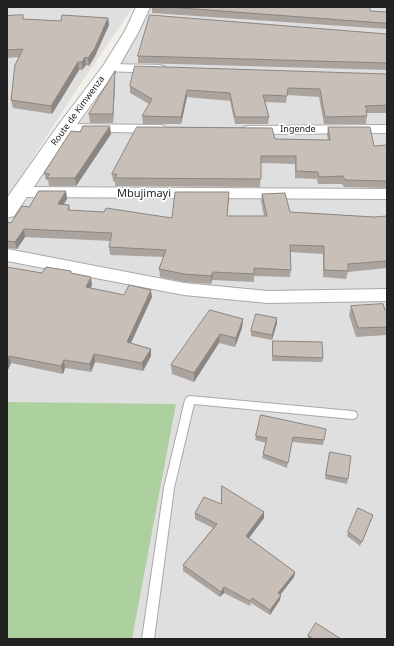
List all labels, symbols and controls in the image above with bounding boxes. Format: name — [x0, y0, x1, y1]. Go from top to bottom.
street label: Route de Kimwenza — [49, 74, 107, 148]
street label: Ingende — [280, 124, 316, 134]
street label: Mbujimayi — [117, 187, 171, 201]

